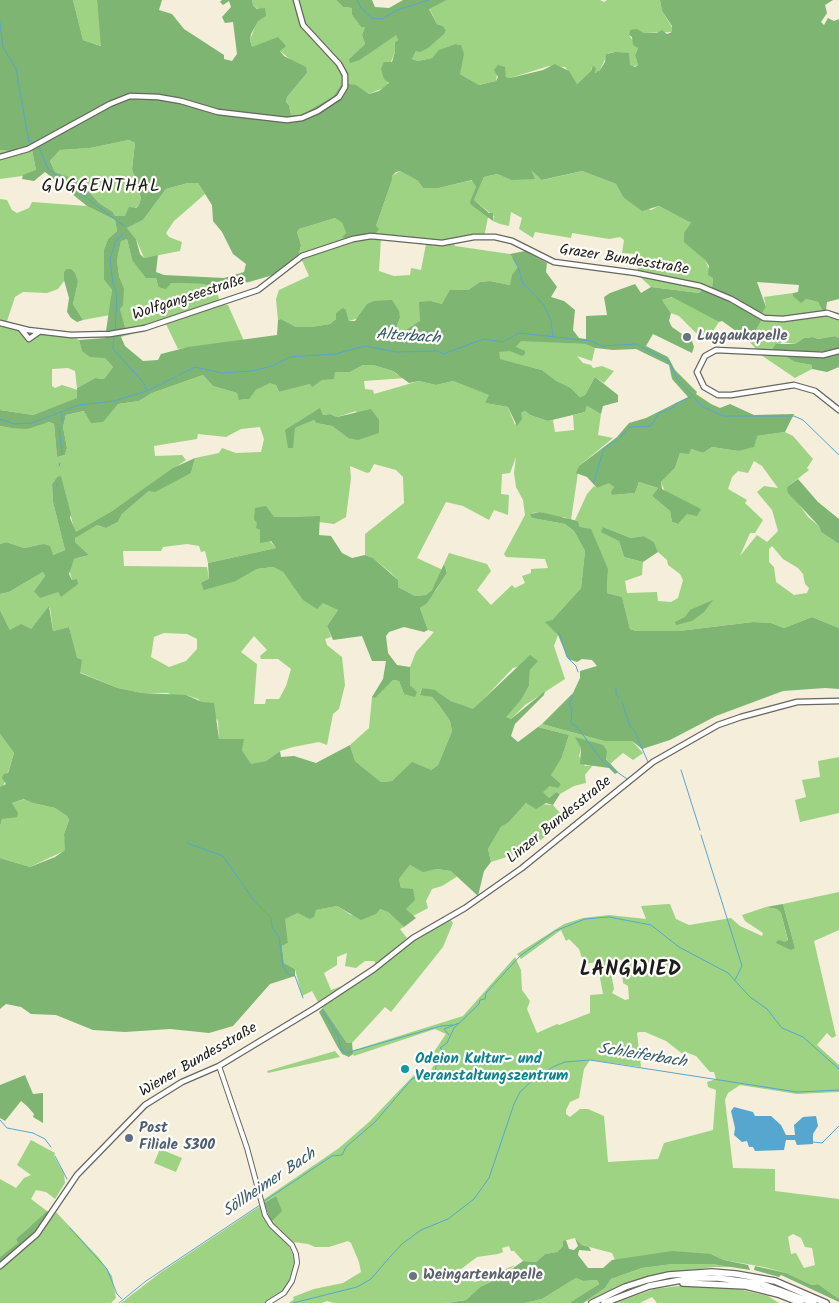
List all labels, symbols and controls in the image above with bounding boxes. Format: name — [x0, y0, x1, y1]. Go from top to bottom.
district label: GUGGENTHAL — [40, 177, 162, 199]
street label: Grazer Bundesstraße — [558, 242, 690, 280]
street label: Wolfgangseestraße — [131, 272, 247, 326]
water label: Alterbach — [375, 326, 441, 350]
place label: Luggaukapelle — [697, 328, 788, 346]
marker: Luggaukapelle — [681, 331, 693, 343]
street label: Linzer Bundesstraße — [504, 773, 616, 869]
district label: LANGWIED — [579, 960, 683, 984]
street label: Wiener Bundesstraße — [137, 1020, 261, 1102]
water label: Schleiferbach — [596, 1041, 688, 1073]
place label: Odeion Kultur- und Veranstaltungszentrum — [415, 1051, 568, 1086]
marker: Odeion Kultur- und Veranstaltungszentrum — [399, 1063, 411, 1075]
place label: Post Filiale 5300 — [139, 1120, 215, 1155]
marker: Post Filiale 5300 — [123, 1132, 135, 1144]
water label: Söllheimer Bach — [220, 1146, 320, 1222]
place label: Weingartenkapelle — [423, 1267, 543, 1285]
marker: Weingartenkapelle — [407, 1270, 419, 1282]

